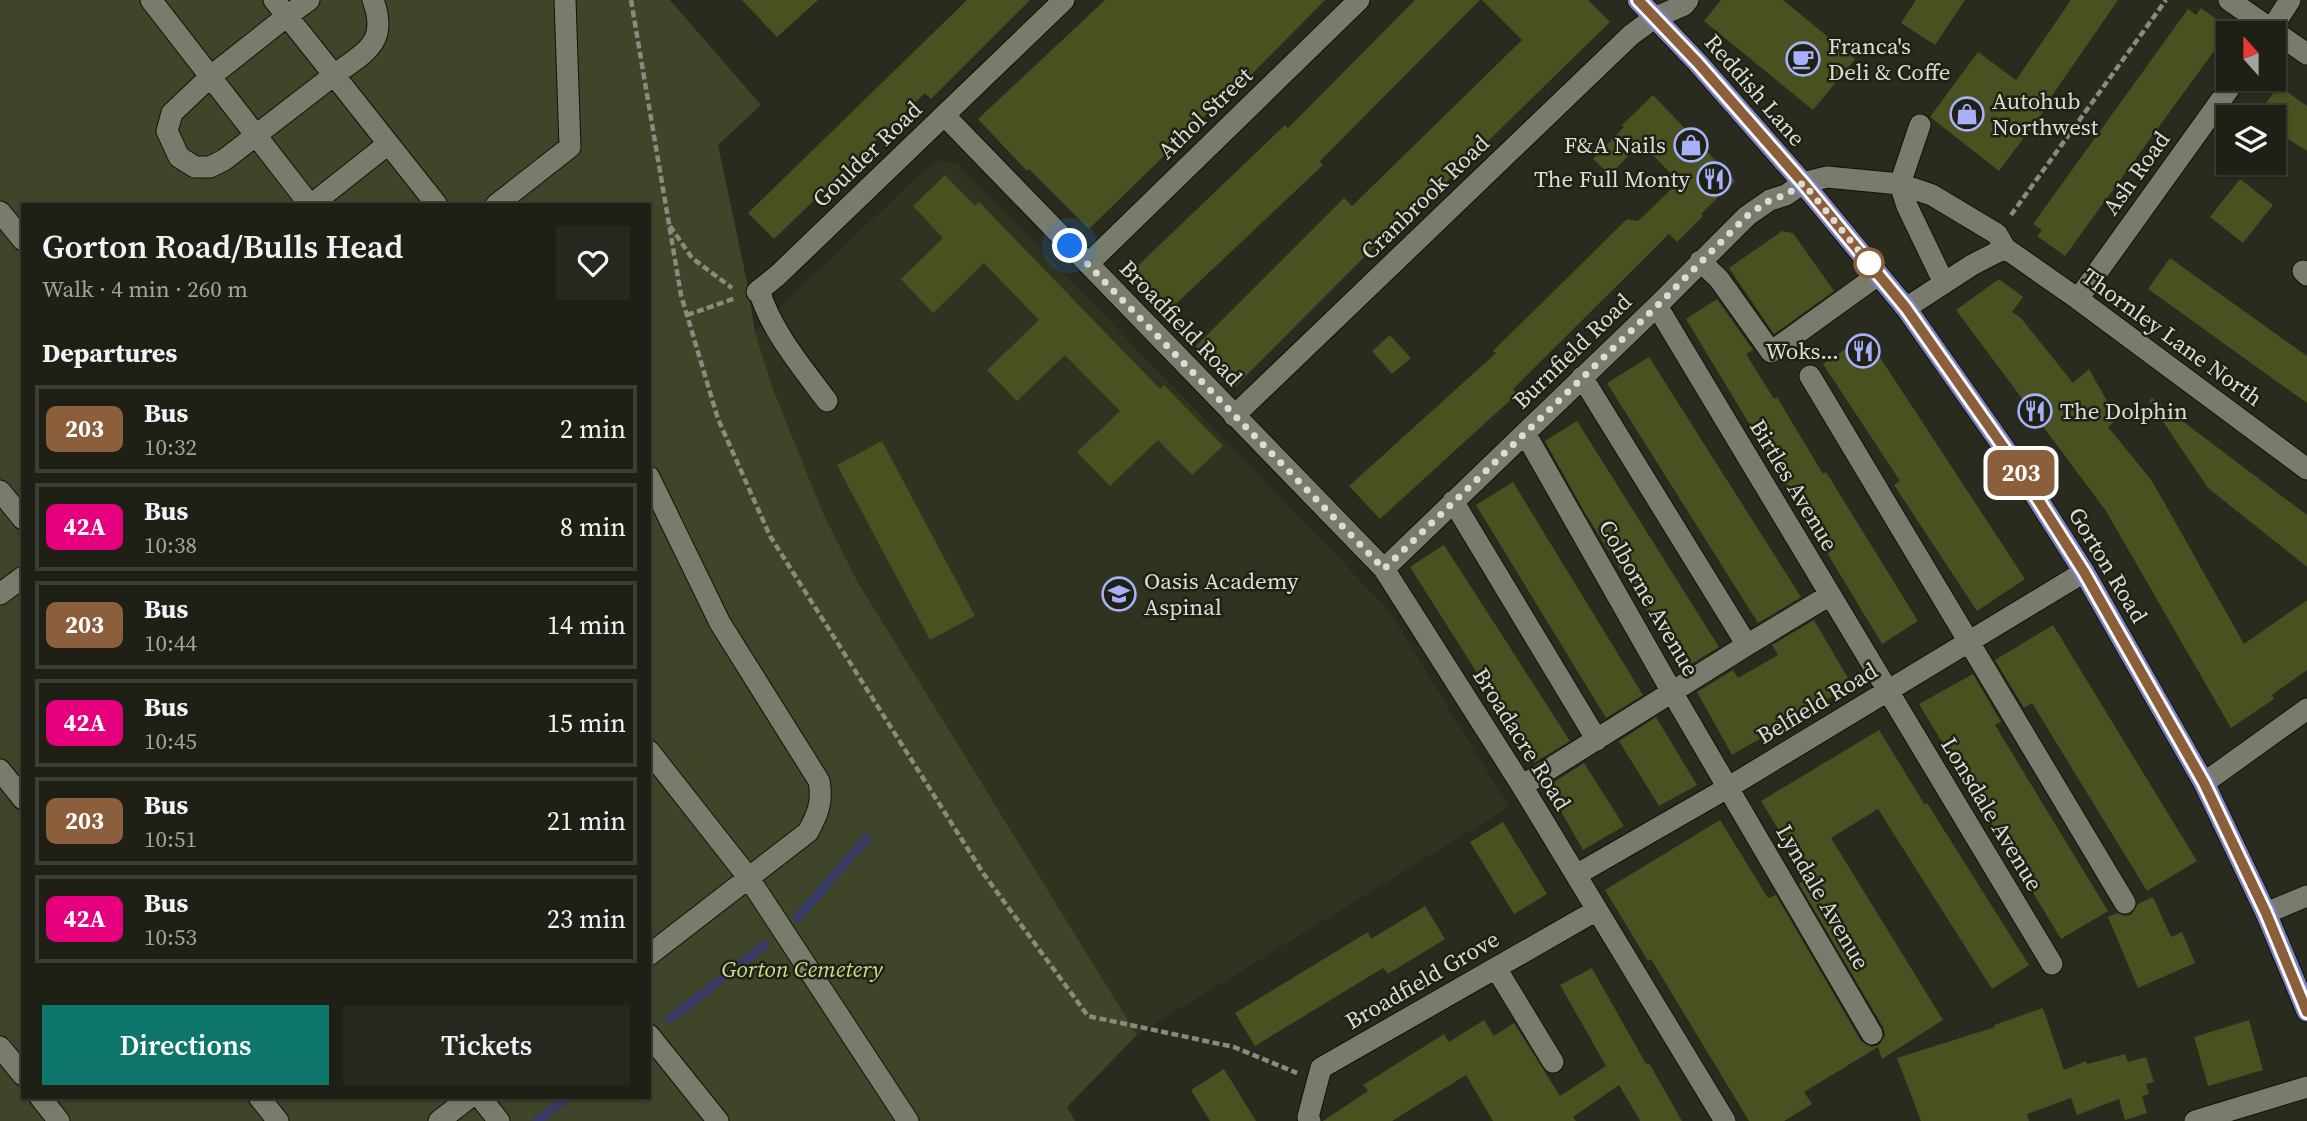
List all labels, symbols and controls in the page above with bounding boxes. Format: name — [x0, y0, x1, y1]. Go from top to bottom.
north arrow — [2216, 21, 2286, 91]
map controls — [2216, 21, 2286, 175]
street label: Reddish Lane — [1697, 27, 1813, 153]
place label: Franca's Deli & Coffe — [1828, 30, 1950, 88]
cafe icon: Franca's Deli & Coffe — [1784, 40, 1822, 78]
street label: Athol Street — [1151, 59, 1260, 166]
place label: Autohub Northwest — [1992, 85, 2099, 143]
street label: Goulder Road — [805, 94, 929, 214]
shop icon: Autohub Northwest — [1948, 95, 1986, 133]
button: layers — [2216, 105, 2286, 175]
street label: Ash Road — [2095, 125, 2177, 221]
shop icon: F&A Nails — [1672, 126, 1710, 164]
street label: Cranbrook Road — [1354, 127, 1496, 267]
place label: F&A Nails — [1564, 129, 1666, 161]
restaurant icon: The Full Monty — [1695, 160, 1733, 198]
place label: The Full Monty — [1534, 163, 1690, 195]
text: Gorton Road/Bulls Head — [42, 224, 403, 269]
button: heart — [556, 226, 630, 300]
your location — [1052, 228, 1087, 263]
unlabelled marker — [1854, 248, 1884, 278]
street label: Broadfield Road — [1112, 253, 1250, 393]
street label: Thornley Lane North — [2075, 260, 2269, 414]
text: Walk · 4 min · 260 m — [42, 273, 248, 305]
street label: Burnfield Road — [1506, 286, 1638, 416]
restaurant icon: Woks... — [1844, 332, 1882, 370]
text: Departures — [42, 335, 177, 371]
place label: Woks... — [1765, 335, 1839, 367]
restaurant icon: The Dolphin — [2016, 392, 2054, 430]
text: Bus — [144, 395, 188, 431]
place label: The Dolphin — [2060, 395, 2188, 427]
text: 2 min — [560, 411, 626, 447]
text: 203 — [65, 412, 104, 445]
street label: Birtles Avenue — [1742, 413, 1846, 557]
text: 10:32 — [144, 431, 197, 463]
line badge: 203 — [1981, 450, 2061, 496]
text: 203 — [2001, 456, 2041, 489]
text: Bus — [144, 493, 188, 529]
street label: Gorton Road — [2061, 501, 2155, 629]
text: 8 min — [560, 509, 626, 545]
text: 42A — [63, 510, 106, 543]
street label: Colborne Avenue — [1591, 514, 1707, 682]
text: 10:38 — [144, 529, 197, 561]
place label: Oasis Academy Aspinal — [1144, 565, 1299, 623]
school or university icon: Oasis Academy Aspinal — [1100, 575, 1138, 613]
text: Bus — [144, 591, 188, 627]
text: 14 min — [547, 607, 626, 643]
text: 203 — [65, 608, 104, 641]
text: 10:44 — [144, 627, 197, 659]
street label: Belfield Road — [1751, 654, 1883, 752]
street label: Broadacre Road — [1465, 662, 1579, 816]
text: Bus — [144, 689, 188, 725]
text: 15 min — [547, 705, 626, 741]
text: 42A — [63, 706, 106, 739]
text: 10:45 — [144, 725, 197, 757]
street label: Lonsdale Avenue — [1933, 731, 2051, 897]
text: Bus — [144, 787, 188, 823]
text: 21 min — [547, 803, 626, 839]
text: 203 — [65, 804, 104, 837]
street label: Lyndale Avenue — [1768, 819, 1878, 975]
text: 10:51 — [144, 823, 197, 855]
text: Bus — [144, 885, 188, 921]
text: 23 min — [547, 901, 626, 937]
text: 42A — [63, 902, 106, 935]
text: 10:53 — [144, 921, 197, 953]
street label: Broadfield Grove — [1339, 923, 1505, 1037]
park label: Gorton Cemetery — [721, 953, 884, 985]
button: Directions — [42, 1005, 329, 1085]
button: Tickets — [343, 1005, 630, 1085]

